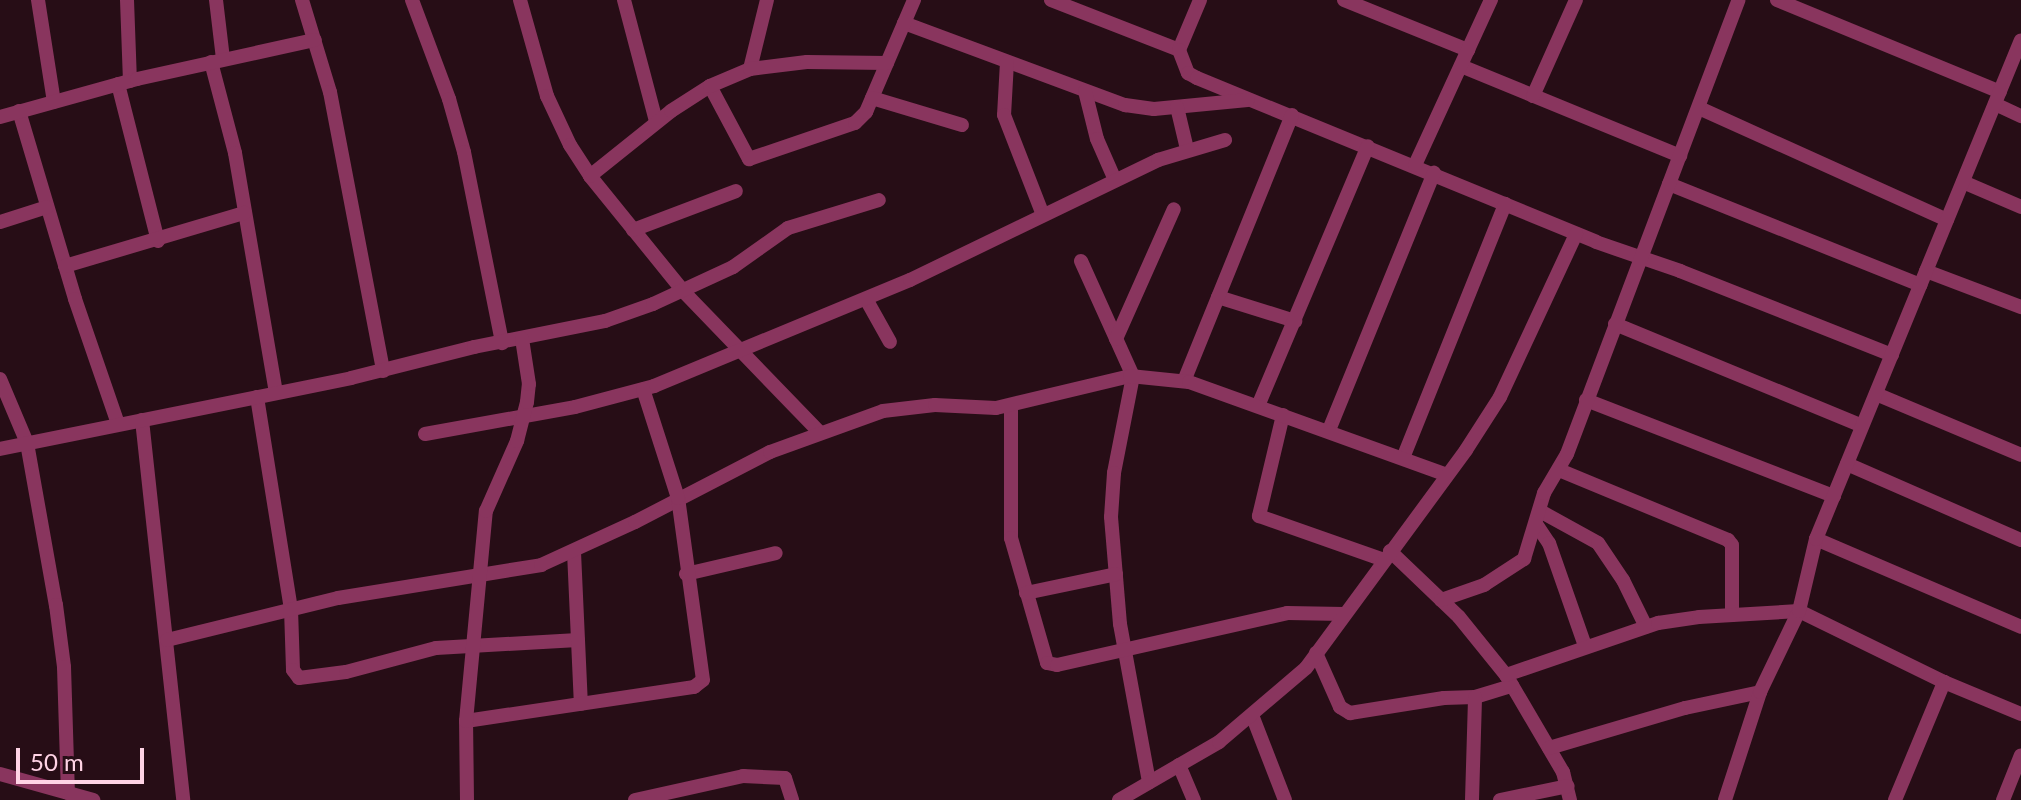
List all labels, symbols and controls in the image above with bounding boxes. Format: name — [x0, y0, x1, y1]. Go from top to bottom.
scale bar — [20, 732, 148, 782]
text: 50 m — [30, 747, 84, 776]

